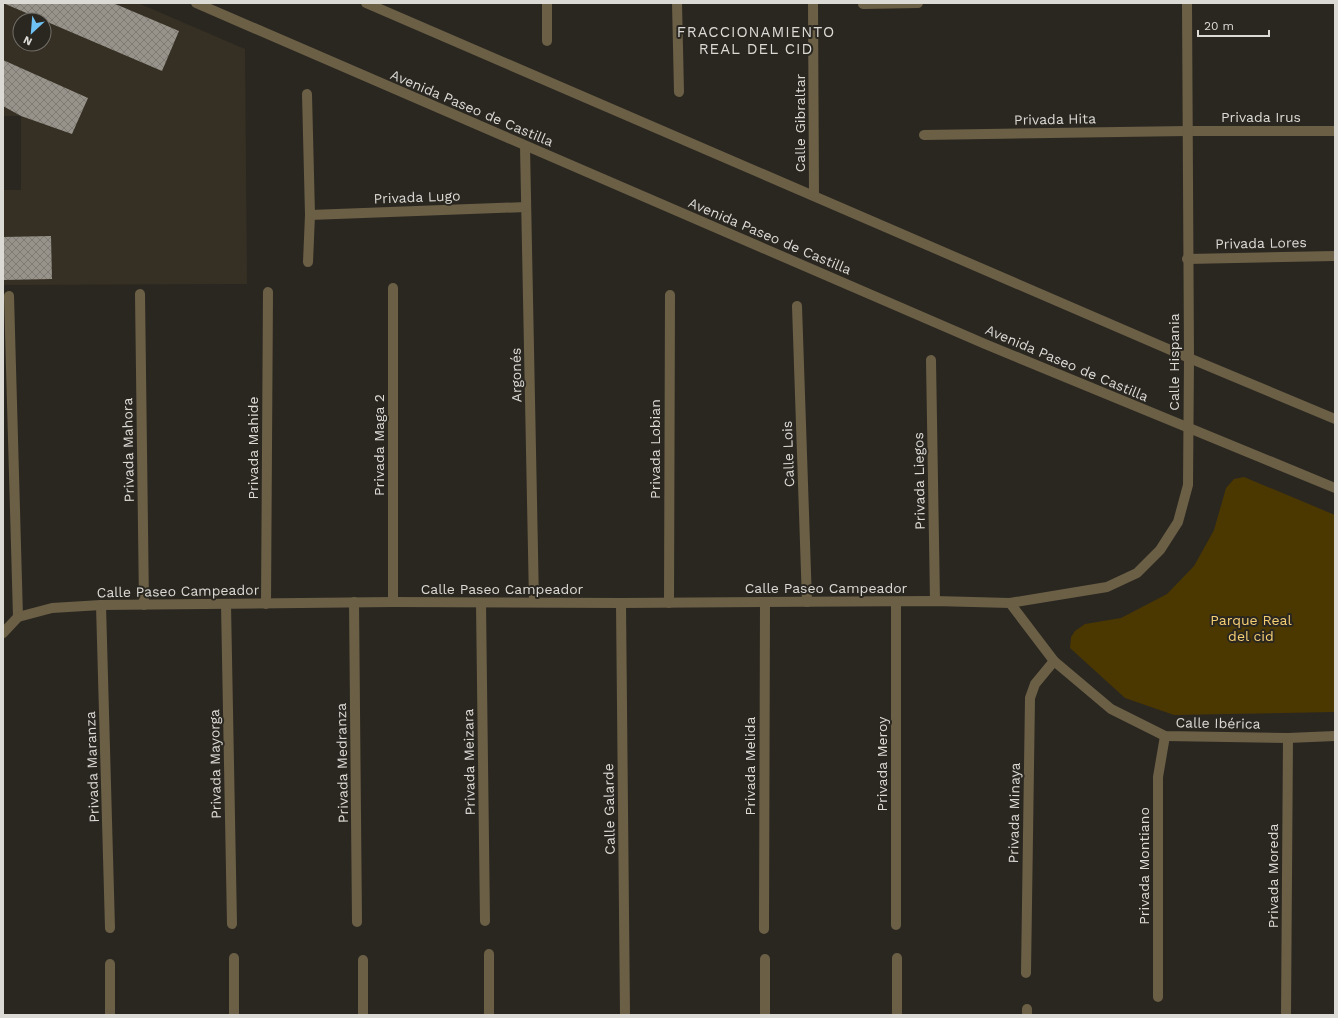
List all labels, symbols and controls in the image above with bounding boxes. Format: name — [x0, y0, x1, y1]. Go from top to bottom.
north arrow — [12, 12, 52, 52]
scale bar — [1198, 12, 1269, 38]
text: 20 m — [1204, 19, 1234, 33]
district label: FRACCIONAMIENTO REAL DEL CID — [677, 23, 835, 58]
text: N — [21, 33, 34, 48]
street label: Avenida Paseo de Castilla — [388, 66, 556, 150]
street label: Calle Gibraltar — [792, 73, 808, 172]
street label: Privada Irus — [1221, 109, 1301, 125]
street label: Privada Hita — [1014, 110, 1096, 128]
street label: Privada Lugo — [373, 187, 461, 207]
street label: Avenida Paseo de Castilla — [686, 194, 854, 278]
street label: Privada Lores — [1215, 234, 1307, 252]
street label: Calle Hispania — [1166, 313, 1182, 411]
street label: Avenida Paseo de Castilla — [983, 321, 1151, 405]
street label: Argonés — [508, 348, 524, 402]
street label: Privada Maga 2 — [371, 394, 387, 496]
street label: Privada Mahide — [245, 396, 261, 500]
street label: Privada Mahora — [119, 398, 137, 502]
street label: Privada Lobian — [647, 399, 663, 499]
street label: Calle Lois — [779, 420, 797, 488]
street label: Privada Liegos — [910, 432, 928, 530]
street label: Calle Paseo Campeador — [745, 580, 908, 596]
street label: Calle Paseo Campeador — [421, 581, 584, 597]
street label: Calle Paseo Campeador — [97, 582, 260, 600]
park label: Parque Real del cid — [1210, 612, 1293, 644]
street label: Privada Medranza — [333, 703, 351, 823]
street label: Privada Meizara — [460, 708, 478, 815]
street label: Privada Mayorga — [206, 709, 224, 819]
street label: Privada Maranza — [82, 711, 102, 823]
street label: Calle Ibérica — [1175, 714, 1261, 732]
street label: Privada Meroy — [874, 716, 890, 811]
street label: Privada Melida — [742, 717, 758, 815]
street label: Privada Minaya — [1005, 762, 1023, 864]
street label: Calle Galarde — [600, 763, 618, 855]
street label: Privada Montiano — [1136, 807, 1152, 925]
street label: Privada Moreda — [1265, 824, 1281, 928]

